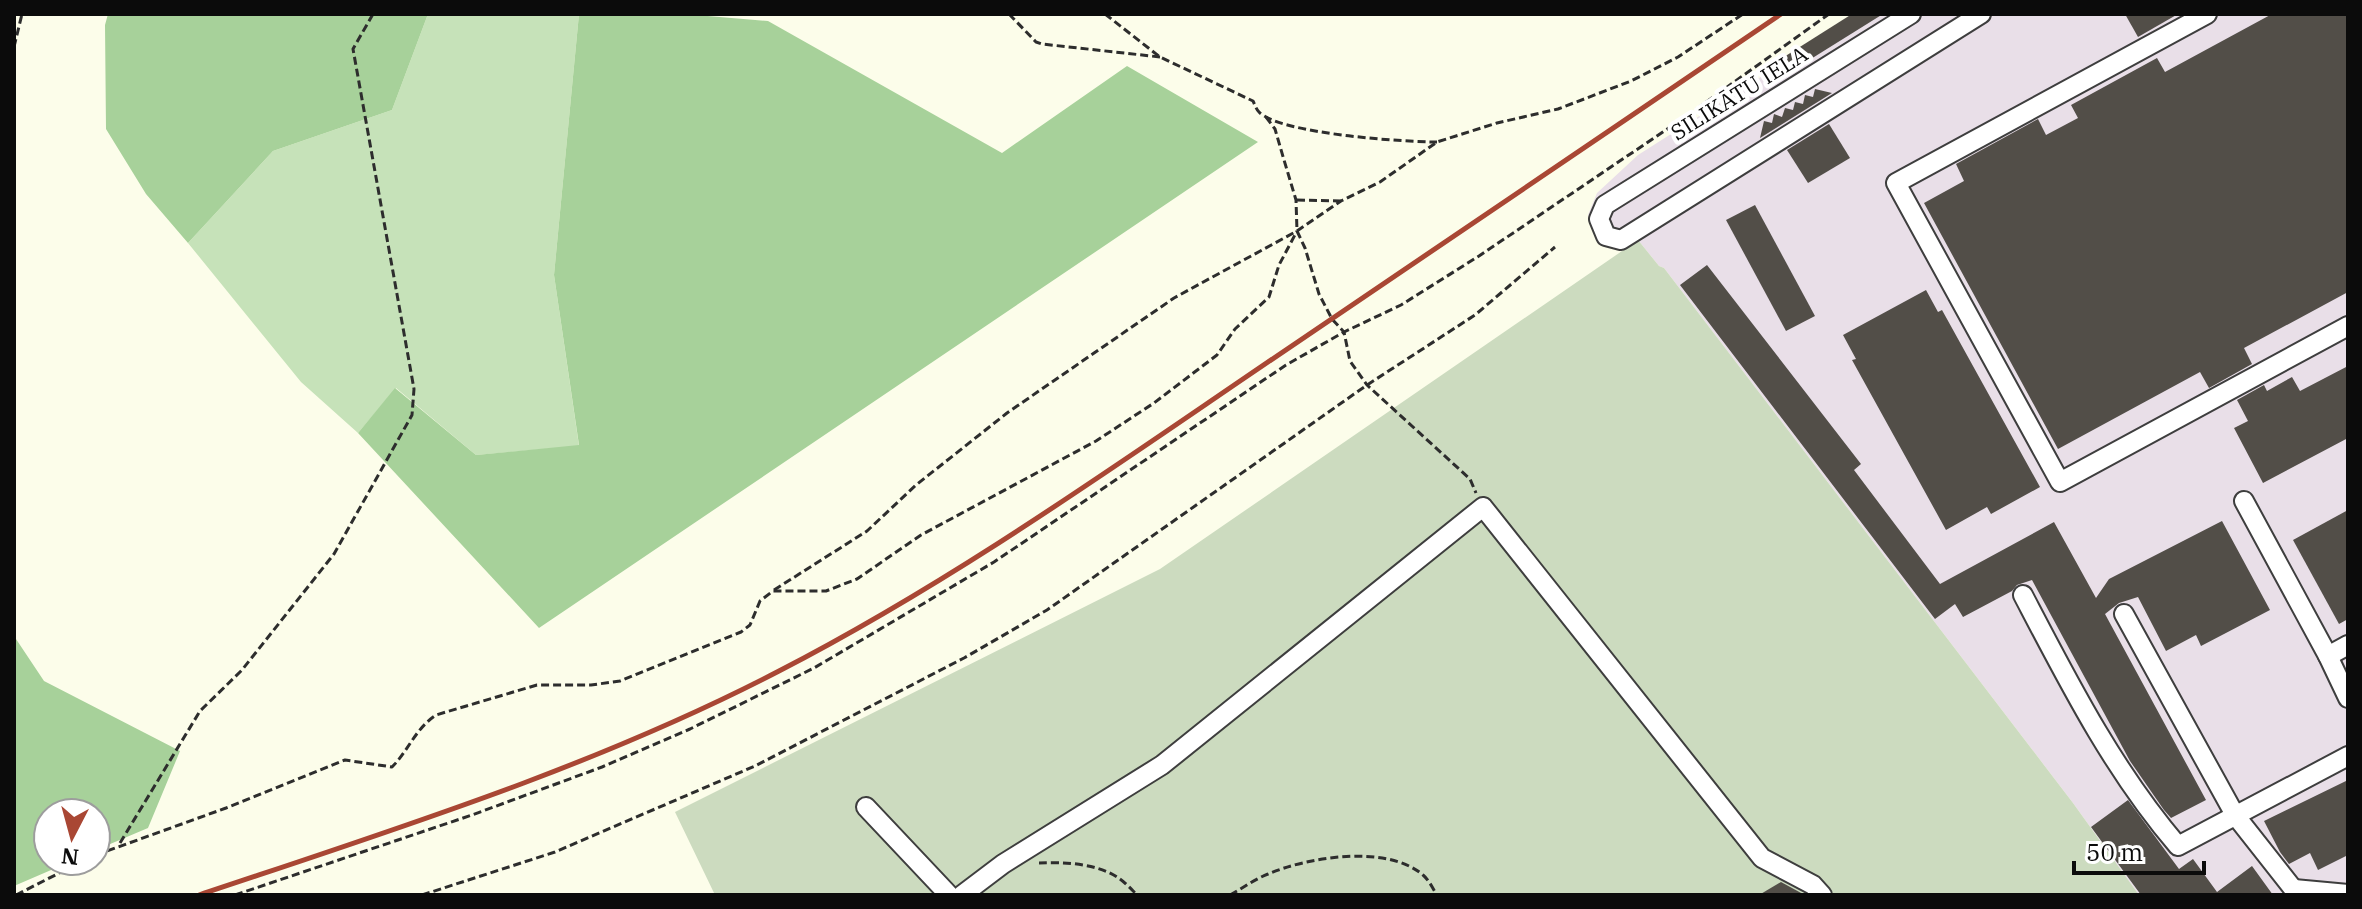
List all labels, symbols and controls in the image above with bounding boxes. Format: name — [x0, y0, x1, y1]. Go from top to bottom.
street label: SILIKĀTU IELA — [1665, 39, 1813, 146]
north arrow — [32, 797, 112, 877]
scale bar — [2074, 825, 2204, 875]
text: 50 m — [2086, 836, 2143, 868]
text: N — [60, 842, 80, 873]

